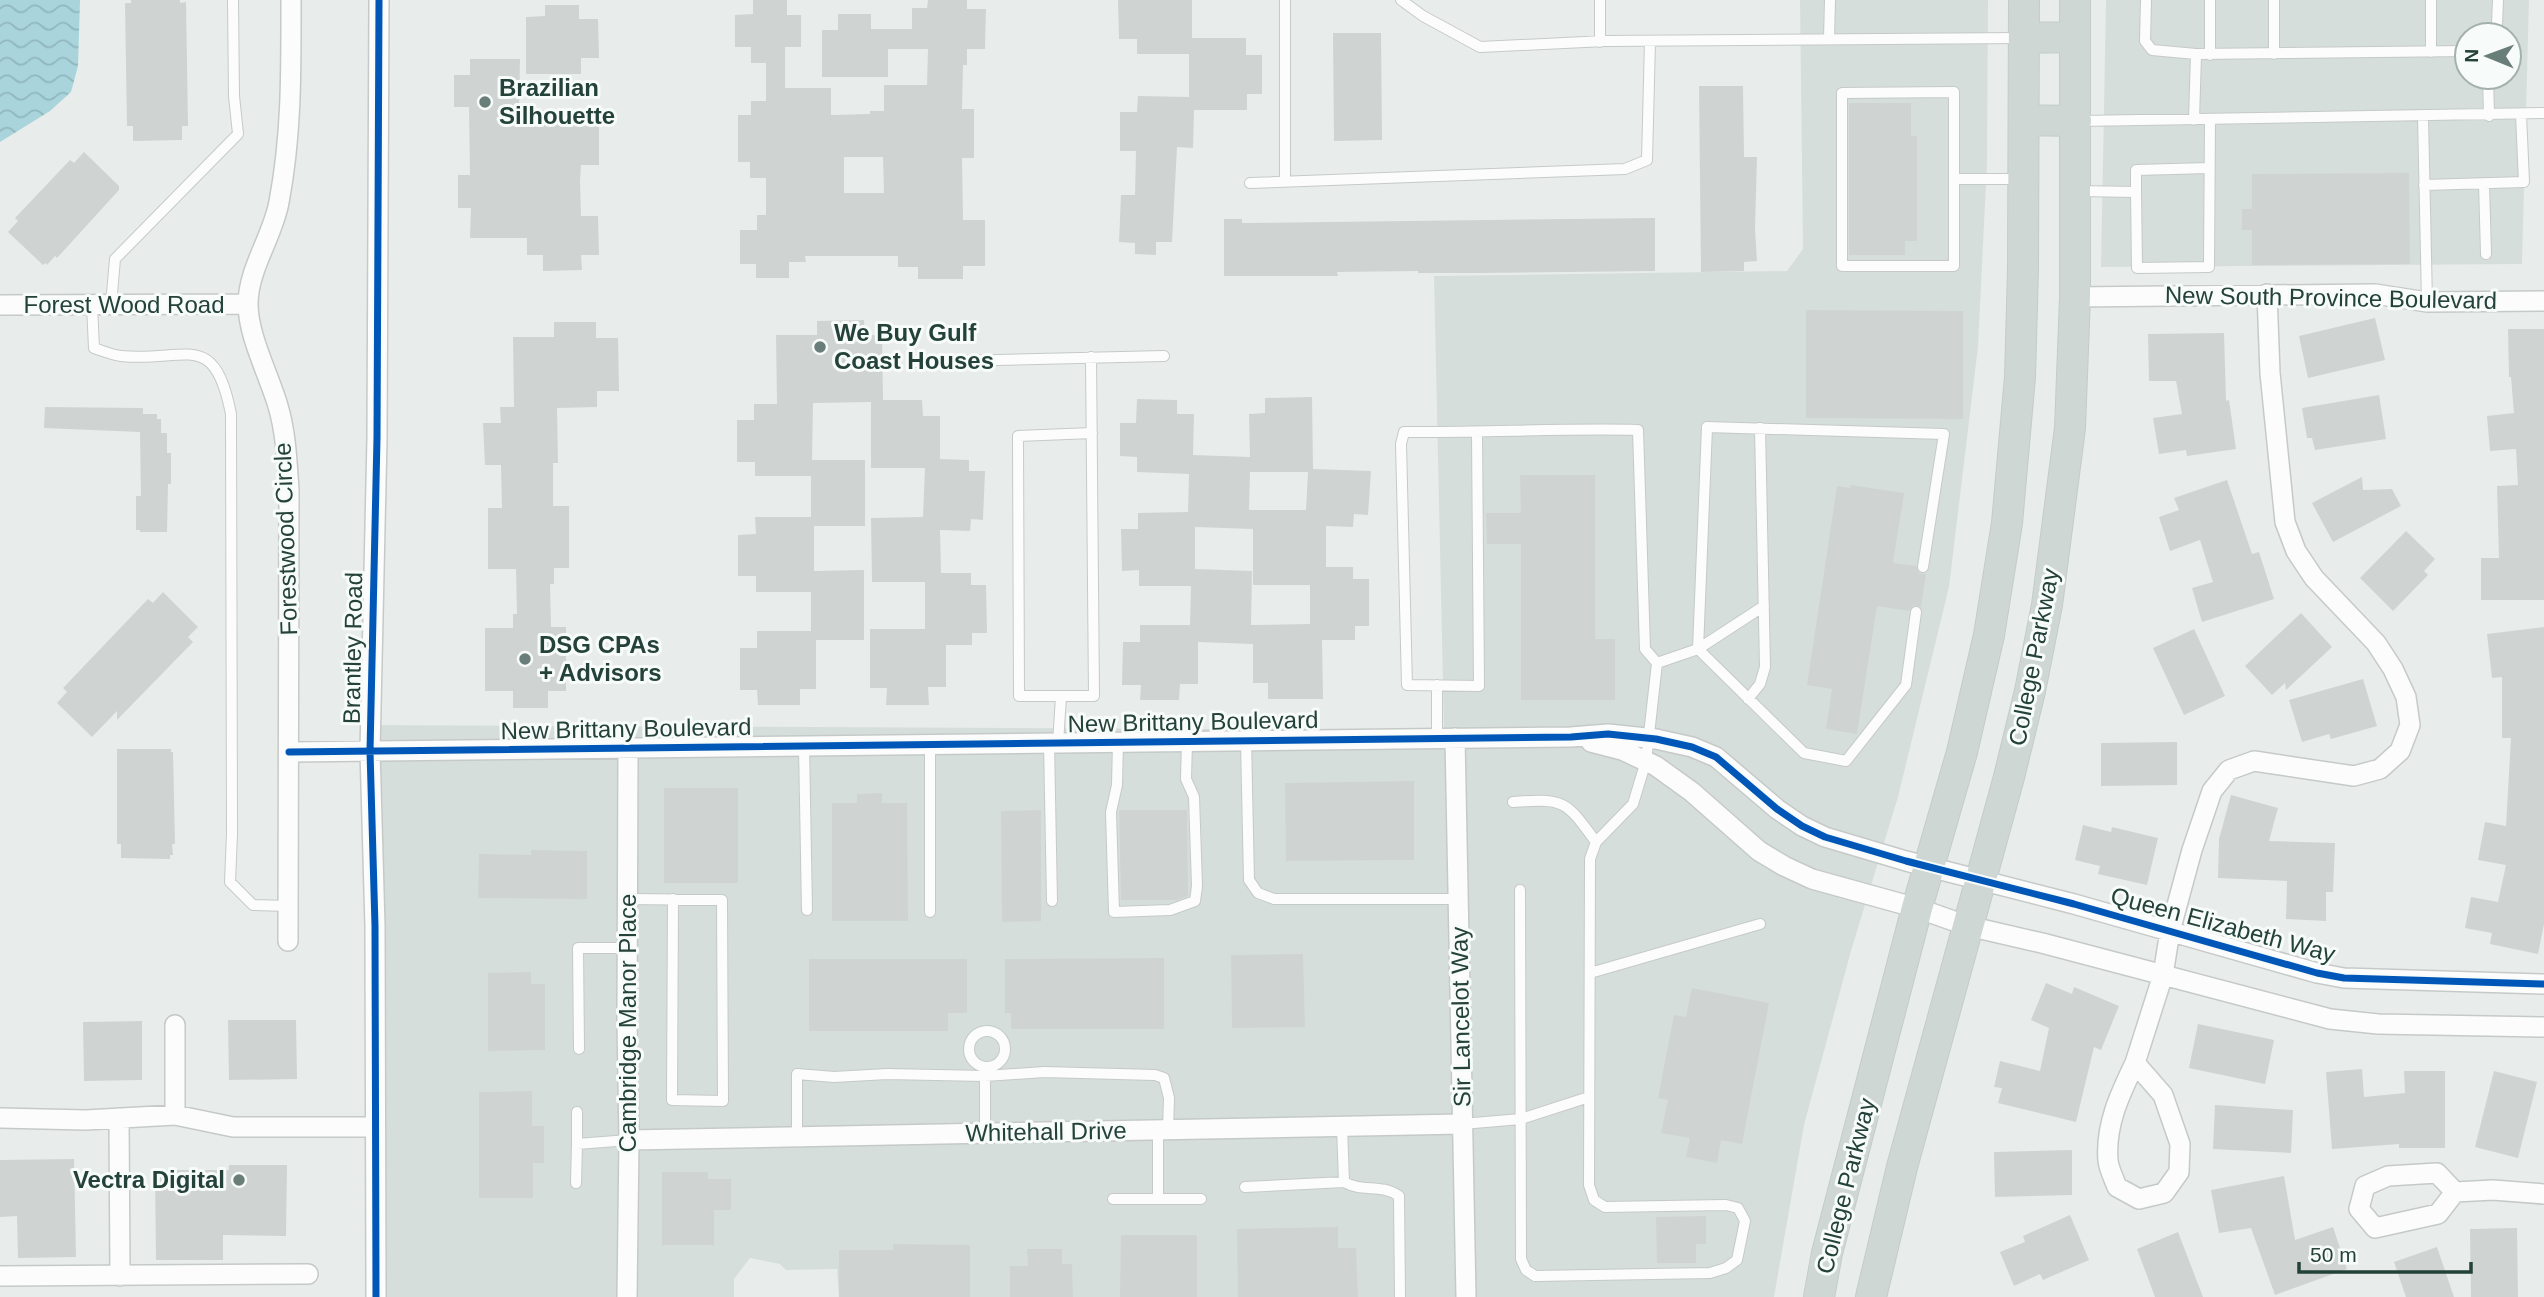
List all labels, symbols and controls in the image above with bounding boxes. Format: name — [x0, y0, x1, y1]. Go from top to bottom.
north arrow — [2453, 21, 2523, 91]
text: N — [2461, 49, 2482, 63]
place label: Brazilian Silhouette — [499, 74, 615, 129]
marker: Brazilian Silhouette — [477, 94, 493, 110]
street label: New South Province Boulevard — [2165, 281, 2497, 314]
street label: Forest Wood Road — [24, 291, 225, 318]
place label: We Buy Gulf Coast Houses — [834, 319, 994, 374]
marker: We Buy Gulf Coast Houses — [812, 339, 828, 355]
street label: Forestwood Circle — [269, 442, 302, 636]
street label: College Parkway — [2003, 566, 2064, 748]
street label: Brantley Road — [338, 572, 367, 724]
place label: DSG CPAs + Advisors — [539, 631, 662, 686]
marker: DSG CPAs + Advisors — [517, 651, 533, 667]
street label: New Brittany Boulevard — [1067, 706, 1319, 737]
street label: New Brittany Boulevard — [500, 713, 752, 744]
street label: Queen Elizabeth Way — [2108, 882, 2338, 967]
street label: Cambridge Manor Place — [614, 894, 641, 1152]
street label: Sir Lancelot Way — [1445, 927, 1476, 1107]
street label: College Parkway — [1811, 1095, 1880, 1277]
street label: Whitehall Drive — [965, 1117, 1127, 1146]
place label: Vectra Digital — [73, 1166, 225, 1193]
marker: Vectra Digital — [231, 1172, 247, 1188]
scale bar — [2299, 1230, 2470, 1274]
text: 50 m — [2310, 1243, 2357, 1266]

